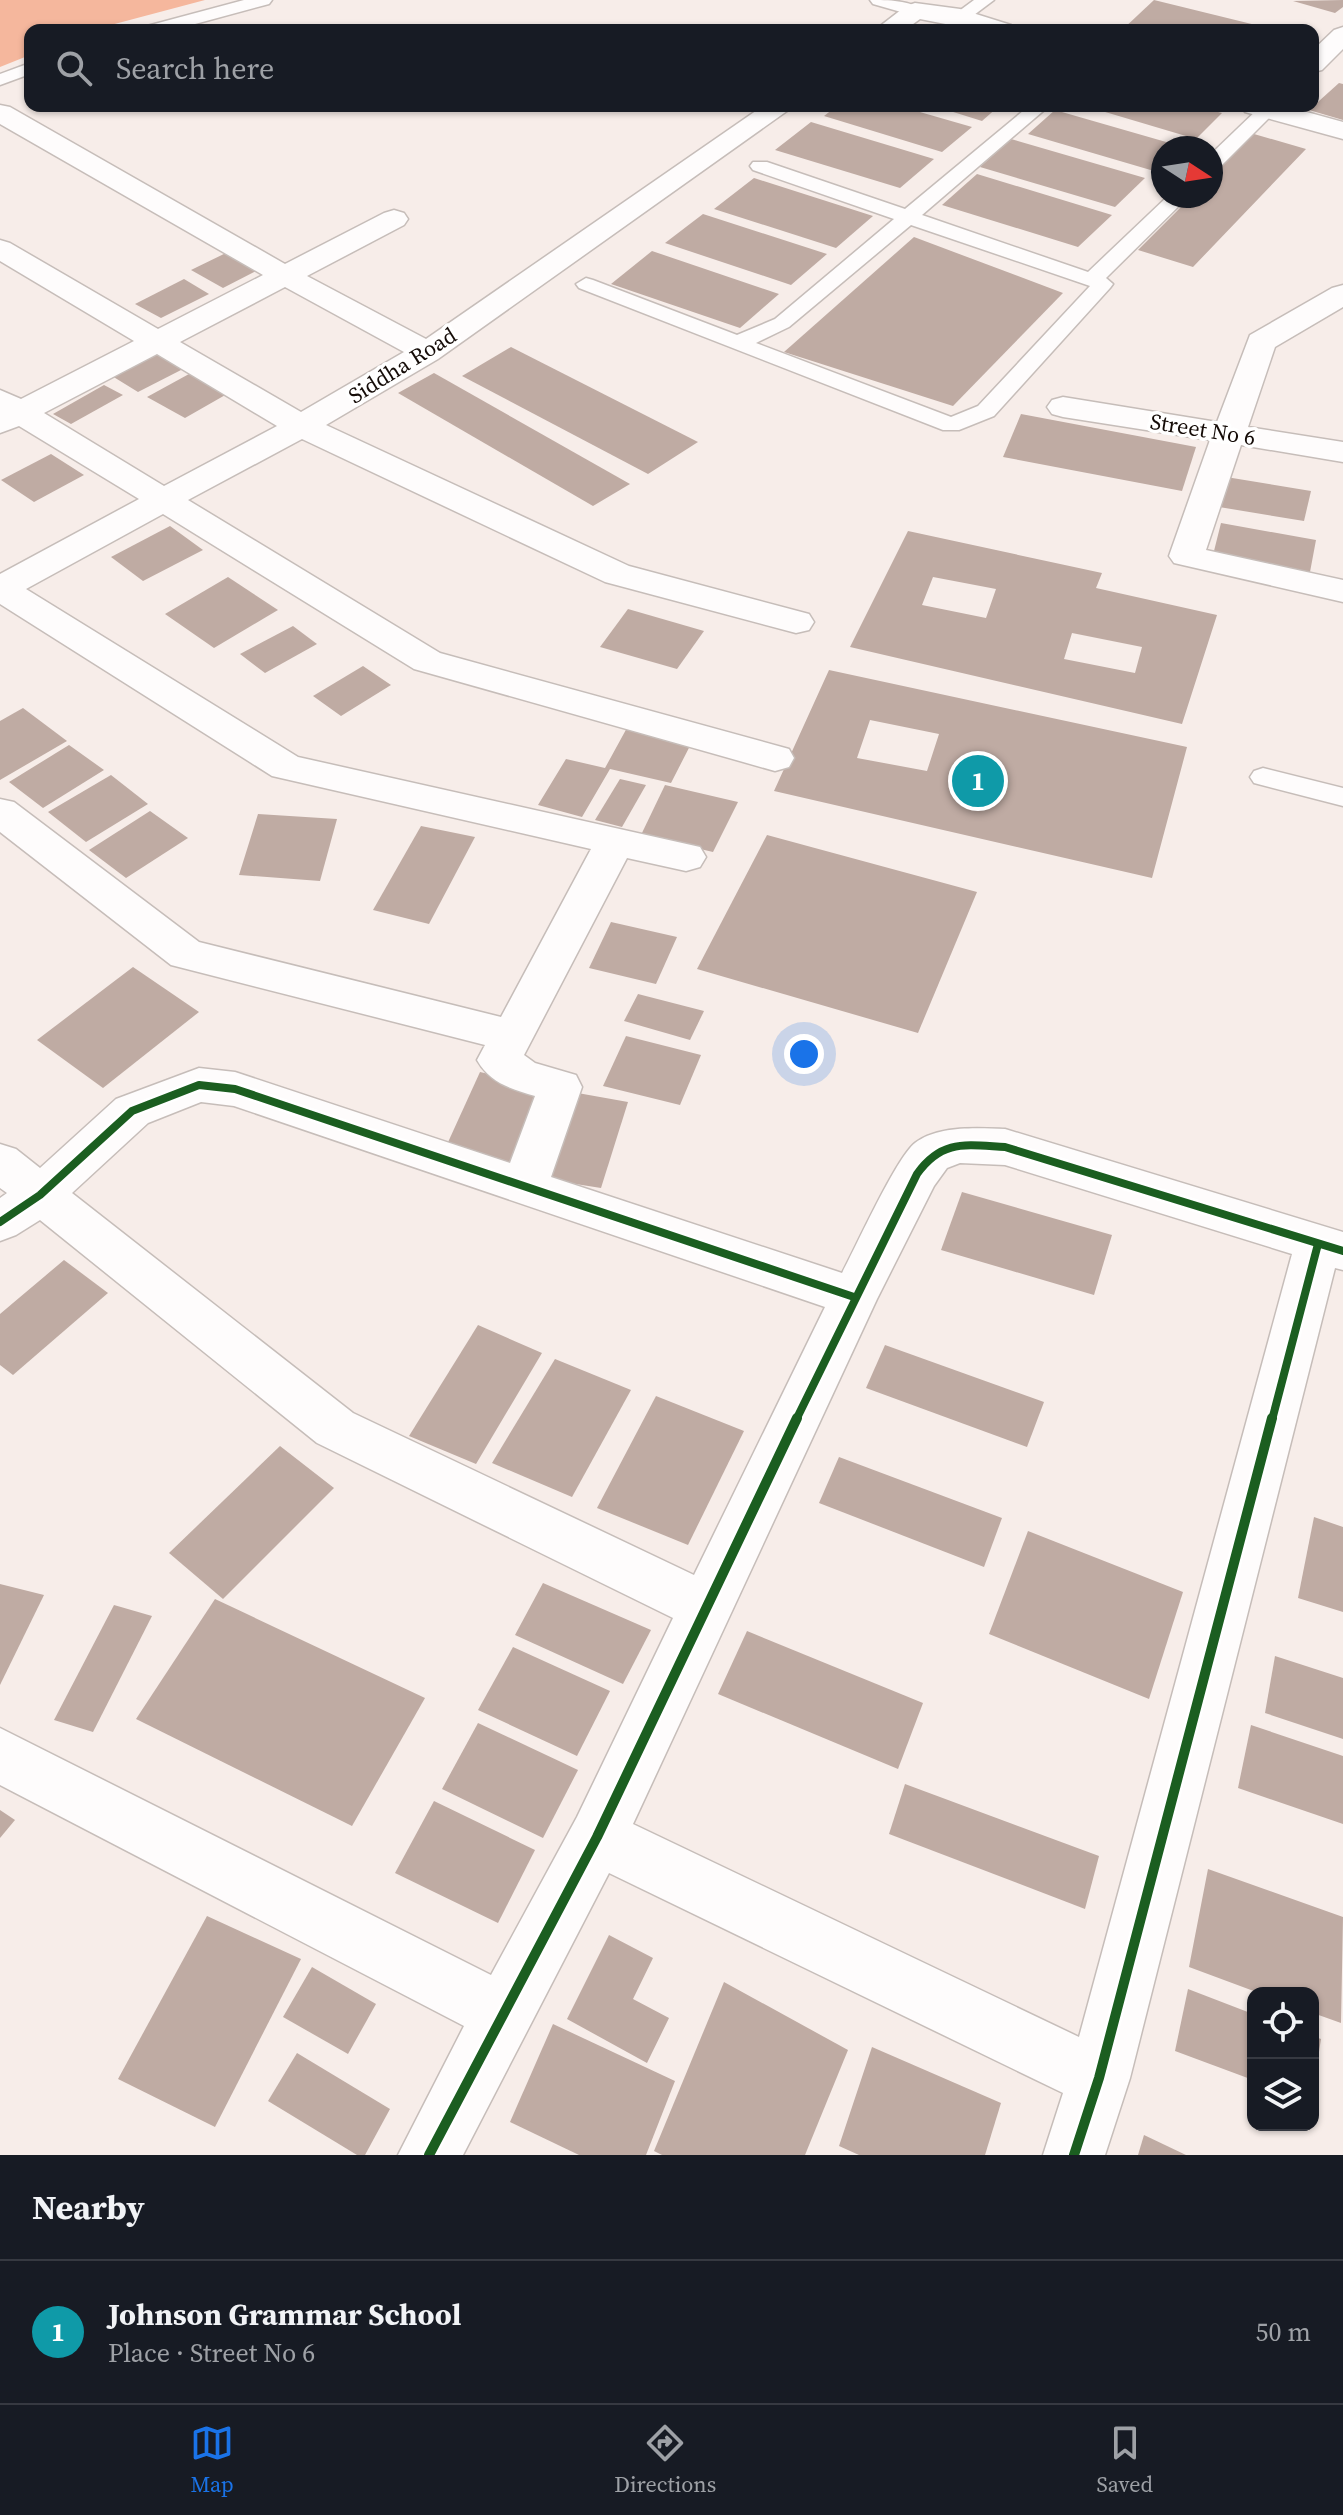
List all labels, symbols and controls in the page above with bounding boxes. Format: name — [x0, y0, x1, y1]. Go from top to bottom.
search box — [24, 24, 1319, 112]
icon: search — [52, 46, 96, 90]
text: Search here — [116, 48, 274, 89]
north arrow — [1151, 136, 1223, 208]
street label: Siddha Road — [342, 320, 462, 410]
street label: Street No 6 — [1148, 406, 1258, 452]
pin: 1 — [952, 751, 1004, 811]
your location — [784, 1034, 824, 1074]
map controls — [1247, 1987, 1319, 2131]
button: locate — [1247, 1987, 1319, 2059]
button: layers — [1247, 2059, 1319, 2131]
text: Nearby — [32, 2184, 145, 2230]
text: Johnson Grammar School — [108, 2294, 461, 2335]
text: 1 — [51, 2314, 65, 2350]
text: 50 m — [1256, 2314, 1311, 2350]
text: Place · Street No 6 — [108, 2335, 315, 2371]
tab: Map — [190, 2421, 234, 2499]
tab: Directions — [614, 2421, 716, 2499]
tab: Saved — [1096, 2421, 1153, 2499]

